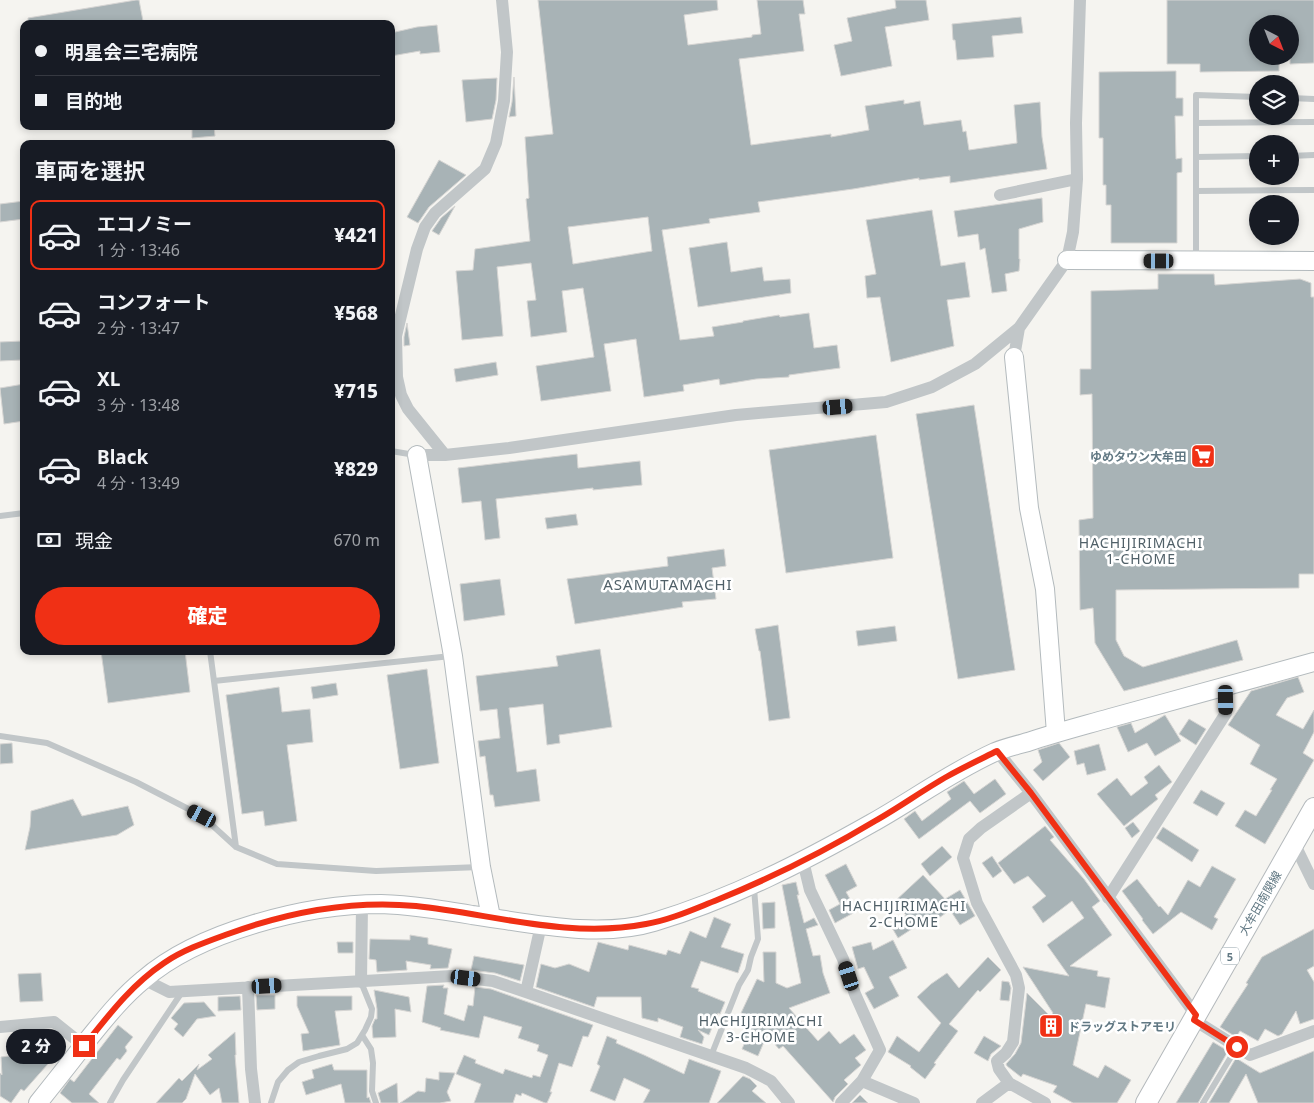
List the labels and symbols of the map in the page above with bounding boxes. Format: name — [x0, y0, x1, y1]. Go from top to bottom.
north arrow — [1249, 15, 1299, 65]
car — [1144, 254, 1174, 269]
car — [822, 398, 853, 416]
supermarket icon: ゆめタウン大牟田 — [1190, 443, 1216, 469]
place label: ゆめタウン大牟田 — [1090, 448, 1186, 465]
district label: HACHIJIRIMACHI 1-CHOME — [1079, 533, 1203, 568]
district label: ASAMUTAMACHI — [603, 574, 733, 594]
car — [1218, 685, 1233, 715]
car — [185, 803, 218, 829]
street label: 大牟田南関線 — [1235, 868, 1285, 938]
district label: HACHIJIRIMACHI 2-CHOME — [842, 896, 966, 931]
road number: 5 — [1221, 948, 1239, 964]
car — [837, 959, 860, 993]
car — [450, 969, 481, 987]
car — [251, 978, 282, 994]
district label: HACHIJIRIMACHI 3-CHOME — [699, 1011, 823, 1046]
building icon: ドラッグストアモリ — [1038, 1013, 1064, 1039]
place label: ドラッグストアモリ — [1068, 1018, 1176, 1035]
callout: 2 分 — [7, 1028, 66, 1064]
route end — [73, 1035, 95, 1057]
route start — [1226, 1036, 1248, 1058]

